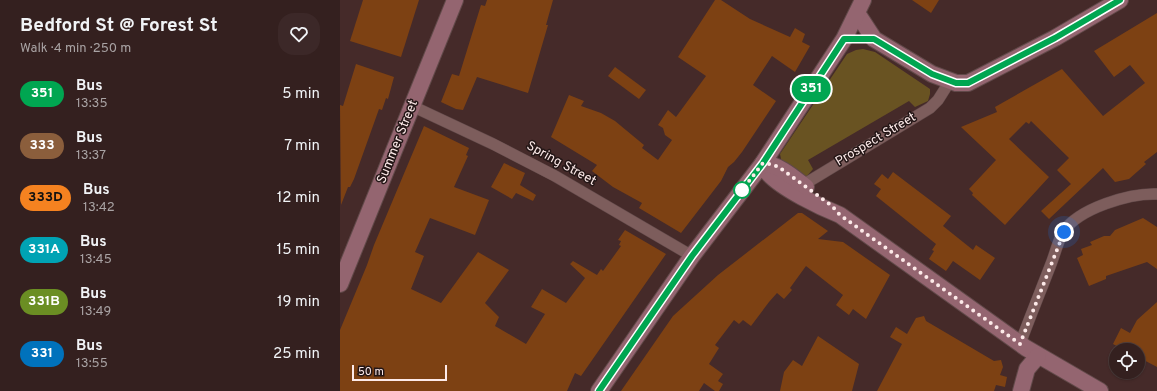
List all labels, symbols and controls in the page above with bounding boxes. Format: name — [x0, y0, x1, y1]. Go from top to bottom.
button: heart — [278, 13, 320, 55]
text: Bedford St @ Forest St — [20, 14, 218, 38]
text: Walk · 4 min · 250 m — [20, 41, 131, 57]
line badge: 351 — [788, 76, 834, 102]
text: Bus — [76, 77, 103, 96]
text: 351 — [800, 80, 822, 97]
text: 351 — [31, 85, 53, 102]
text: 5 min — [282, 85, 320, 104]
text: 13:35 — [76, 96, 108, 112]
street label: Summer Street — [374, 98, 422, 186]
street label: Prospect Street — [833, 110, 919, 170]
text: Bus — [76, 129, 103, 148]
text: 333 — [29, 137, 55, 154]
text: 7 min — [284, 137, 320, 156]
street label: Spring Street — [523, 138, 599, 190]
text: 13:37 — [76, 148, 106, 164]
text: Bus — [83, 181, 110, 200]
unlabelled marker — [733, 181, 751, 199]
text: 333D — [28, 189, 63, 206]
text: 12 min — [277, 189, 320, 208]
text: 13:42 — [83, 200, 115, 216]
your location — [1054, 222, 1074, 242]
text: Bus — [80, 233, 107, 252]
text: 331A — [28, 241, 60, 258]
text: 15 min — [277, 241, 320, 260]
text: 13:45 — [80, 252, 112, 268]
text: Bus — [80, 285, 107, 304]
text: 331B — [28, 293, 60, 310]
text: 19 min — [277, 293, 320, 312]
text: 13:49 — [80, 304, 111, 320]
text: Bus — [76, 337, 103, 356]
map controls — [1109, 343, 1145, 379]
button: locate — [1109, 343, 1145, 379]
text: 331 — [31, 345, 53, 362]
text: 25 min — [273, 345, 320, 364]
text: 13:55 — [76, 356, 108, 372]
scale bar — [352, 363, 447, 382]
text: 50 m — [358, 365, 384, 379]

